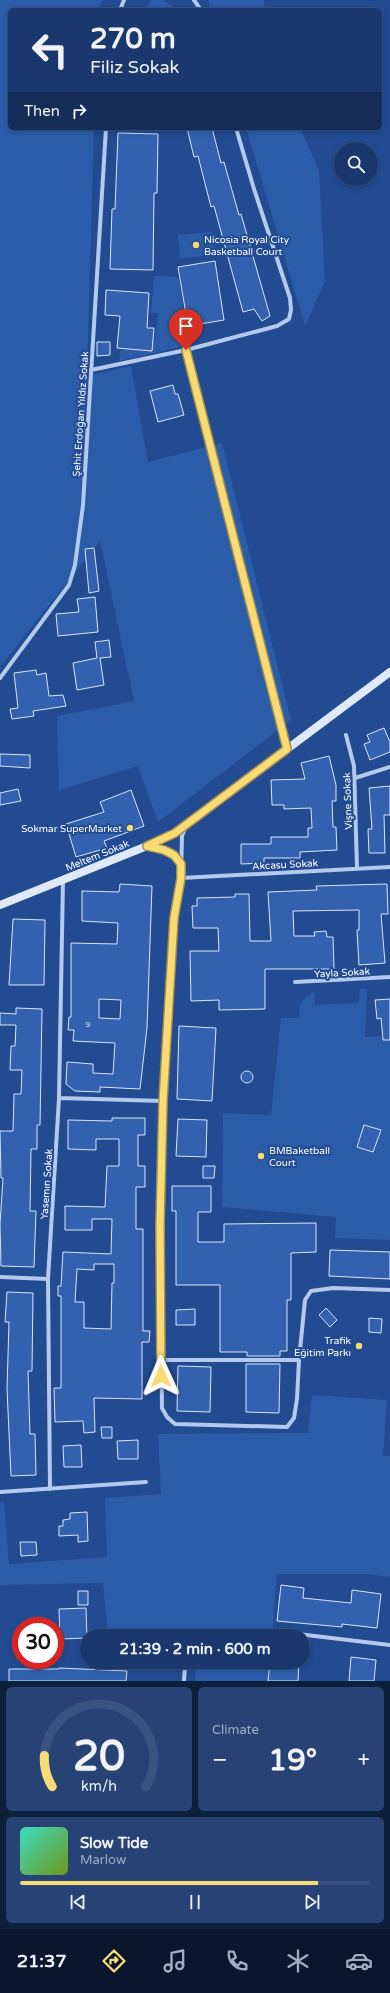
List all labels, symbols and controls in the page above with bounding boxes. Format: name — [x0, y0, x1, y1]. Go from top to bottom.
text: 270 m — [90, 22, 176, 56]
icon: left — [24, 24, 76, 76]
text: Filiz Sokak — [90, 56, 179, 78]
icon: right — [68, 100, 90, 122]
text: Then — [24, 102, 60, 120]
map controls — [334, 142, 378, 186]
button: search — [334, 142, 378, 186]
place label: Nicosia Royal City Basketball Court — [204, 234, 290, 258]
marker: Nicosia Royal City Basketball Court — [191, 240, 201, 250]
pin — [169, 309, 203, 350]
icon: arrive — [175, 315, 197, 337]
street label: Şehit Erdoğan Yıldız Sokak — [71, 350, 91, 477]
street label: Vişne Sokak — [341, 772, 355, 830]
place label: Sokmar SuperMarket — [21, 823, 122, 835]
marker: Sokmar SuperMarket — [125, 823, 135, 833]
street label: Meltem Sokak — [64, 838, 131, 874]
street label: Akcasu Sokak — [252, 857, 319, 873]
street label: Yayla Sokak — [314, 966, 371, 980]
house number: 9 — [85, 1020, 91, 1029]
place label: BMBaketball Court — [269, 1145, 330, 1169]
street label: Yasemın Sokak — [39, 1148, 55, 1220]
marker: BMBaketball Court — [256, 1151, 266, 1161]
place label: Trafik Eğitim Parkı — [294, 1335, 352, 1359]
marker: Trafik Eğitim Parkı — [354, 1341, 364, 1351]
position arrow — [140, 1355, 182, 1397]
speed limit sign: 30 — [12, 1617, 64, 1669]
text: 21:39 · 2 min · 600 m — [120, 1640, 270, 1658]
text: Climate — [212, 1722, 259, 1738]
text: 20 — [73, 1732, 125, 1782]
text: 19° — [268, 1742, 317, 1779]
text: − — [212, 1747, 228, 1773]
text: + — [358, 1747, 370, 1773]
text: km/h — [81, 1778, 117, 1795]
text: Slow Tide — [80, 1834, 148, 1852]
text: Marlow — [80, 1852, 126, 1868]
icon: previous — [67, 1891, 89, 1913]
icon: pause — [184, 1891, 206, 1913]
icon: next — [301, 1891, 323, 1913]
icon: directions — [100, 1947, 128, 1975]
icon: music — [161, 1947, 189, 1975]
icon: phone — [223, 1947, 251, 1975]
icon: climate — [284, 1947, 312, 1975]
icon: car — [345, 1947, 373, 1975]
text: 21:37 — [17, 1950, 67, 1972]

